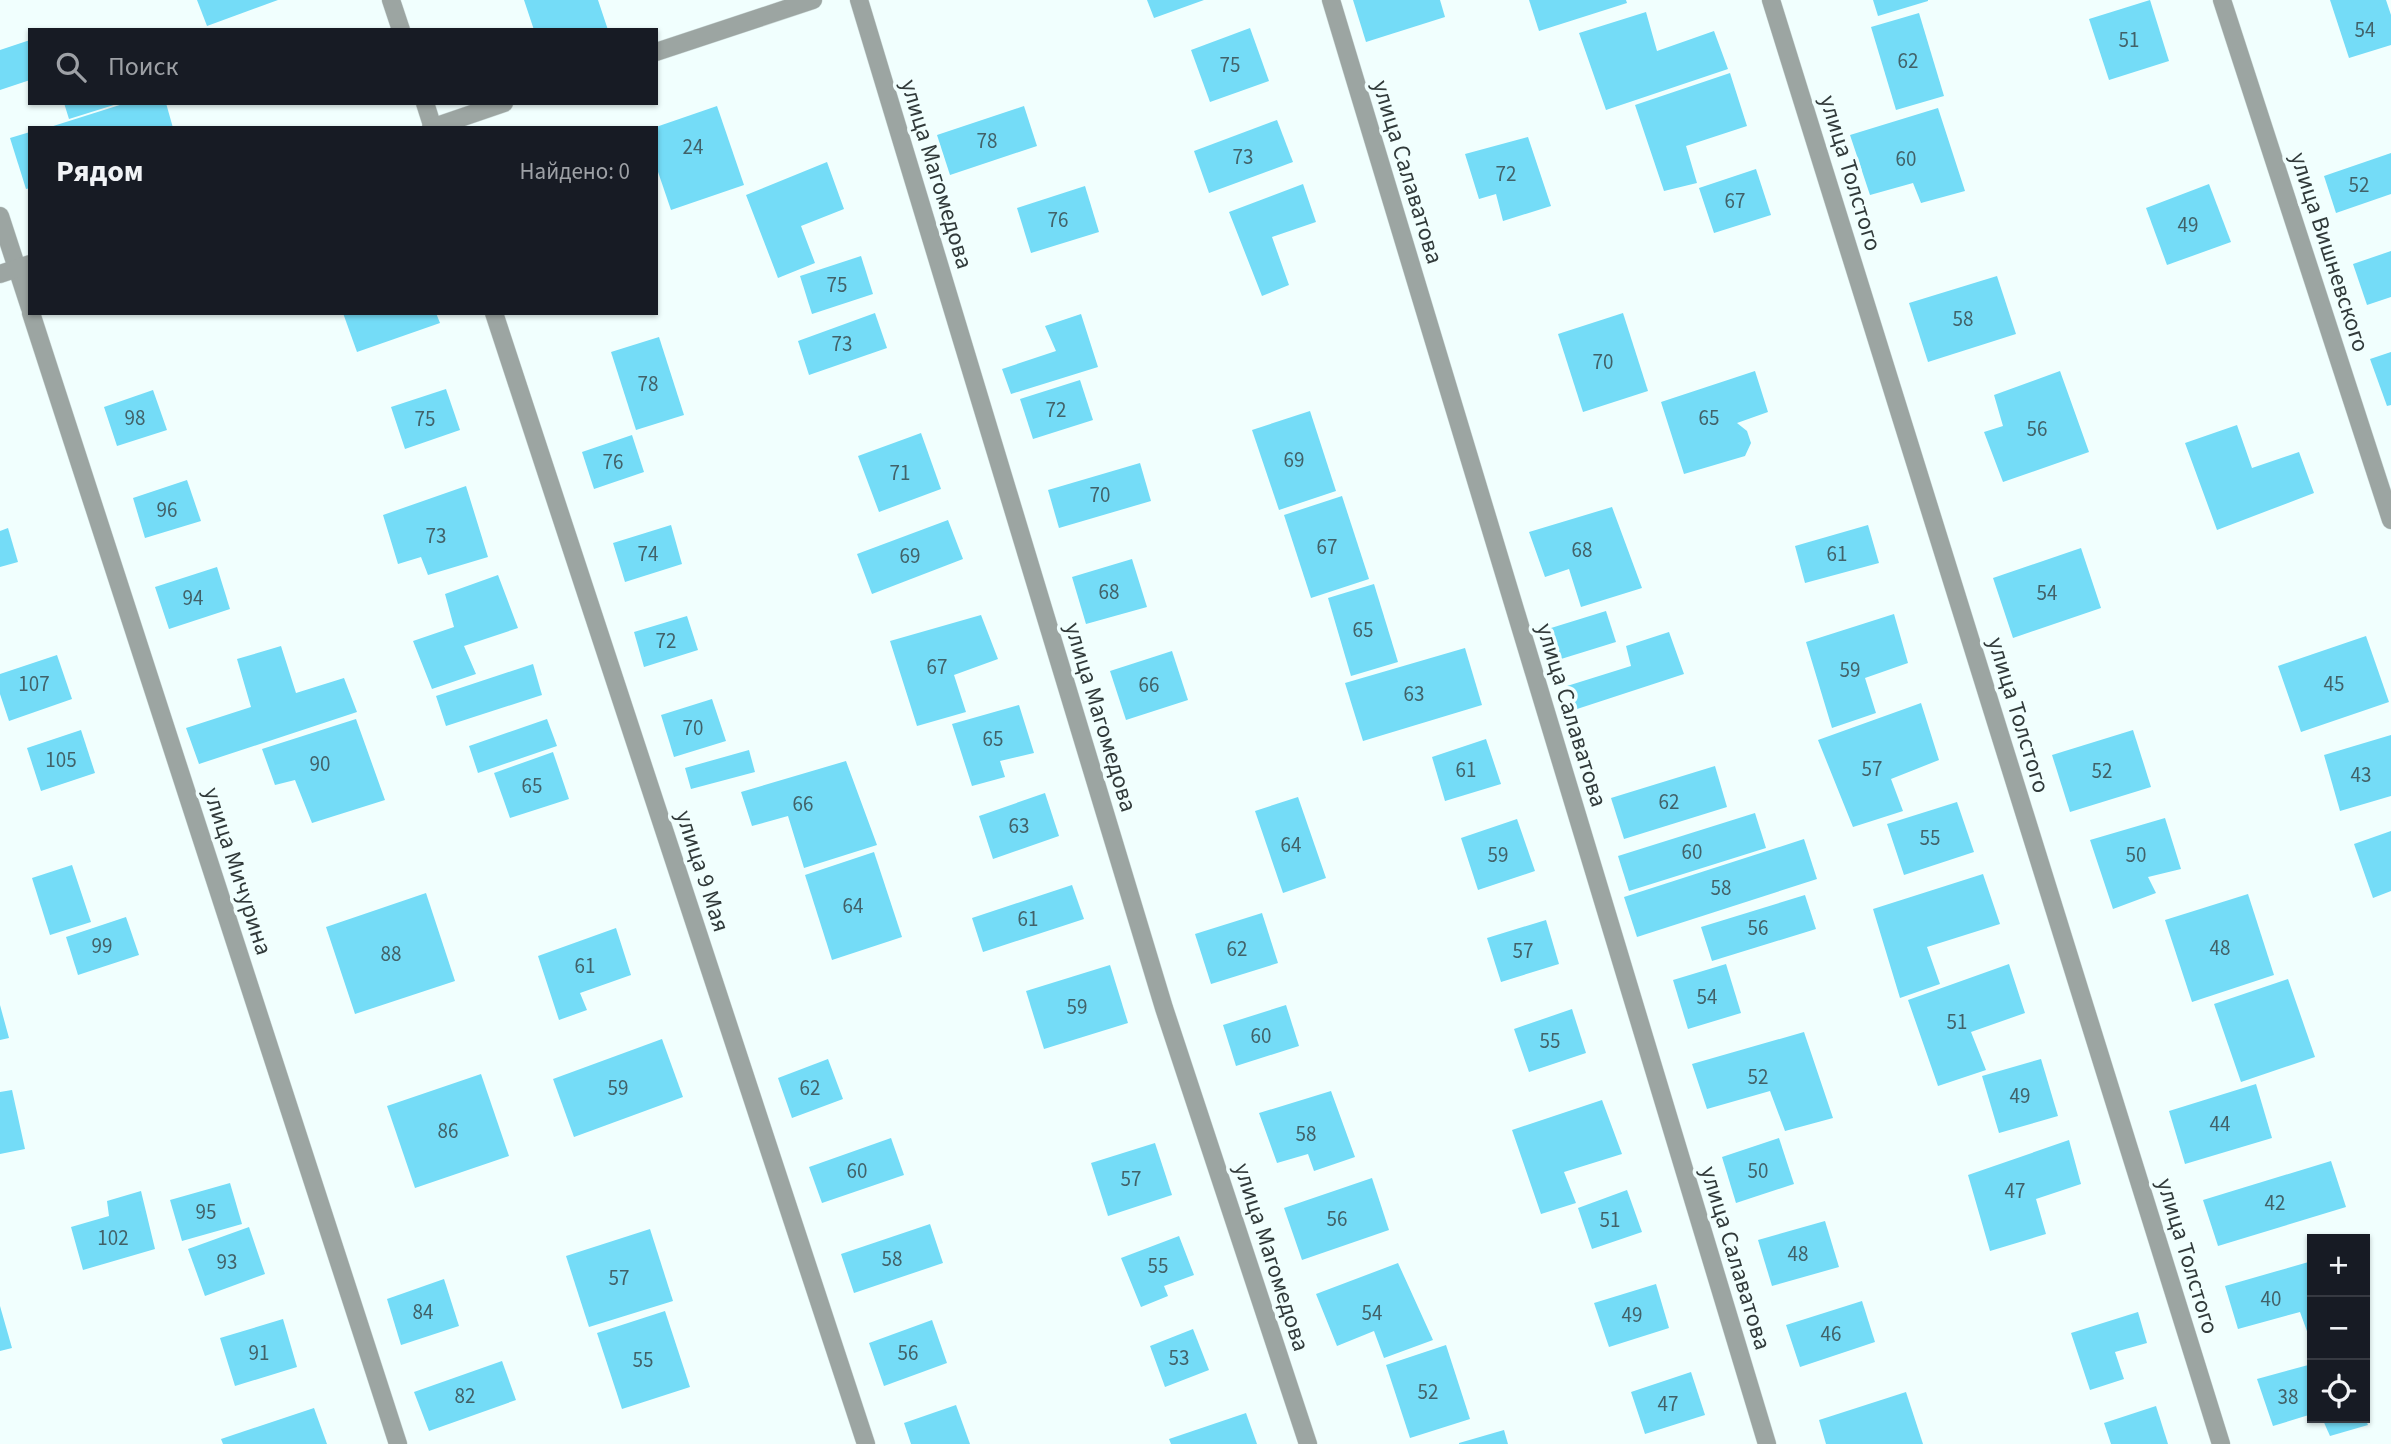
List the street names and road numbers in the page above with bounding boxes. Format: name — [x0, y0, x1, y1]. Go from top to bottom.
street label: улица Магомедова — [891, 75, 982, 273]
street label: улица Салаватова — [1363, 76, 1452, 268]
street label: улица Толстого — [1810, 91, 1891, 255]
street label: улица Вишневского — [2281, 148, 2378, 357]
street label: улица Магомедова — [1055, 618, 1146, 816]
street label: улица Салаватова — [1527, 619, 1616, 811]
street label: улица Толстого — [1978, 633, 2059, 797]
street label: улица Мичурина — [194, 783, 281, 960]
street label: улица 9 Мая — [666, 806, 739, 937]
street label: улица Магомедова — [1225, 1158, 1318, 1356]
street label: улица Салаватова — [1691, 1162, 1780, 1354]
street label: улица Толстого — [2147, 1174, 2228, 1338]

